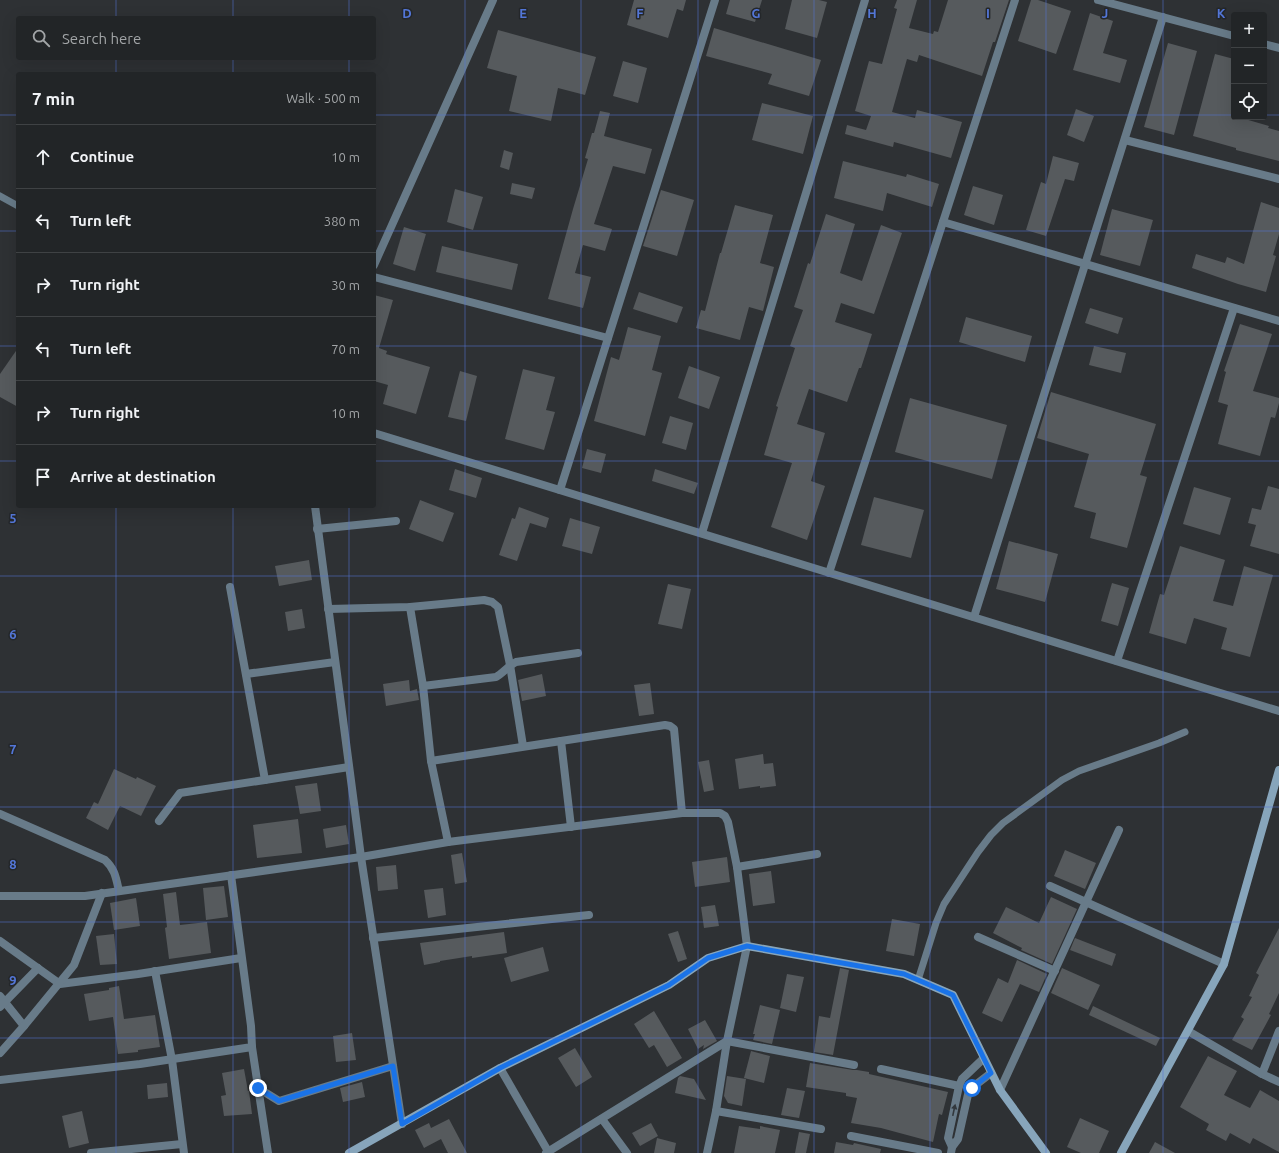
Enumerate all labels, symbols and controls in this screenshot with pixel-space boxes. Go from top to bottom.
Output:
text: D [402,6,412,20]
text: E [519,6,527,20]
text: F [636,6,644,20]
text: G [752,6,761,20]
text: H [867,6,877,20]
text: I [986,6,990,20]
text: J [1102,6,1108,20]
text: K [1217,6,1226,20]
map controls [1231,12,1267,120]
button: + [1231,12,1267,48]
search box [16,16,376,60]
icon: search [30,27,52,49]
text: Search here [62,30,141,47]
button: − [1231,48,1267,84]
button: locate [1231,84,1267,120]
text: 7 min [32,89,75,108]
text: Walk · 500 m [286,91,360,105]
icon: ahead [32,146,54,168]
text: Continue [70,148,134,165]
text: 10 m [331,150,360,164]
icon: left [32,210,54,232]
text: Turn left [70,212,131,229]
text: 380 m [324,214,360,228]
icon: right [32,274,54,296]
text: Turn right [70,276,140,293]
text: 30 m [331,278,360,292]
icon: left [32,338,54,360]
text: Turn left [70,340,131,357]
text: 70 m [331,342,360,356]
icon: right [32,402,54,424]
text: Turn right [70,404,140,421]
text: 10 m [331,406,360,420]
icon: arrive [32,466,54,488]
text: Arrive at destination [70,468,216,485]
text: 5 [9,511,17,525]
text: 6 [9,627,17,641]
text: 7 [9,742,17,756]
text: 8 [9,857,17,871]
text: 9 [9,973,17,987]
route end [249,1079,267,1097]
route start [963,1079,981,1097]
one-way arrow [951,1104,957,1117]

